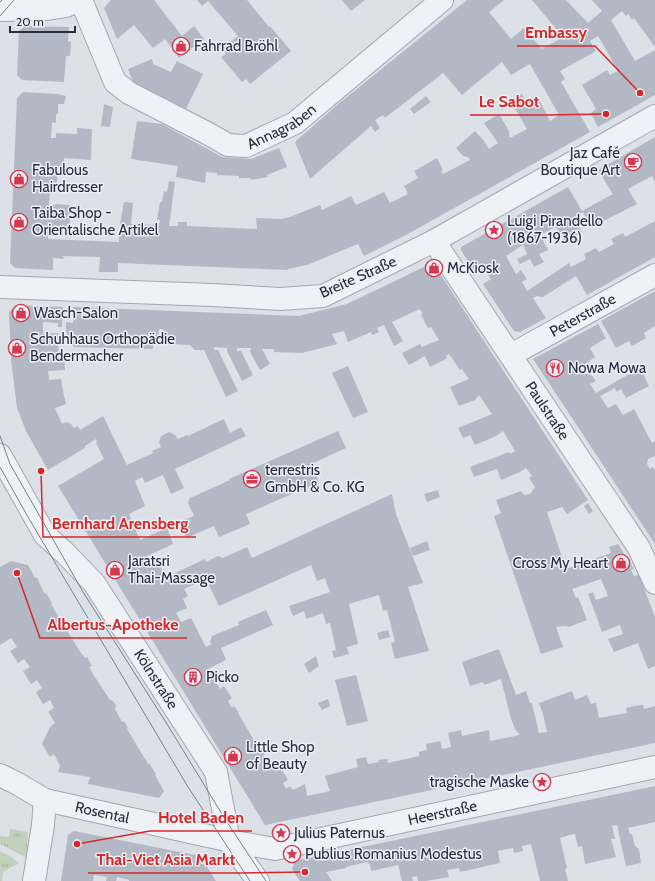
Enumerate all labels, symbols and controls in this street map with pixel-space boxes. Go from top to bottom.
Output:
scale bar [10,8,75,34]
text: 20 m [16,14,44,29]
callout: Embassy [517,18,595,46]
text: Embassy [525,23,587,42]
shop icon: Fahrrad Bröhl [171,36,191,56]
place label: Fahrrad Bröhl [194,37,278,55]
callout: Le Sabot [470,87,547,115]
text: Le Sabot [479,92,540,111]
street label: Annagraben [244,100,320,153]
place label: Jaz Café Boutique Art [540,144,620,179]
cafe icon: Jaz Café Boutique Art [623,152,643,172]
place label: Fabulous Hairdresser [32,161,103,196]
shop icon: Fabulous Hairdresser [9,169,29,189]
place label: Taiba Shop - Orientalische Artikel [32,204,159,239]
shop icon: Taiba Shop - Orientalische Artikel [9,212,29,232]
place label: Luigi Pirandello (1867-1936) [507,212,603,247]
place icon: Luigi Pirandello (1867-1936) [484,220,504,240]
street label: Breite Straße [317,252,399,302]
shop icon: McKiosk [424,258,444,278]
place label: McKiosk [447,259,499,277]
street label: Peterstraße [546,289,619,341]
shop icon: Wasch-Salon [11,303,31,323]
place label: Wasch-Salon [34,304,118,322]
place label: Schuhhaus Orthopädie Bendermacher [30,330,175,365]
shop icon: Schuhhaus Orthopädie Bendermacher [7,338,27,358]
restaurant icon: Nowa Mowa [545,358,565,378]
place label: Nowa Mowa [568,359,647,377]
street label: Paulstraße [521,378,573,444]
place label: terrestris GmbH & Co. KG [265,461,365,496]
office icon: terrestris GmbH & Co. KG [242,469,262,489]
callout: Bernhard Arensberg [43,509,196,537]
text: Bernhard Arensberg [52,514,188,533]
place label: Jaratsri Thai-Massage [127,552,215,587]
shop icon: Cross My Heart [611,553,631,573]
place label: Cross My Heart [512,554,608,572]
shop icon: Jaratsri Thai-Massage [105,560,125,580]
callout: Albertus-Apotheke [40,610,187,638]
text: Albertus-Apotheke [48,615,178,634]
street label: Kölnstraße [130,646,182,713]
building icon: Picko [183,667,203,687]
place label: Picko [206,668,239,686]
place label: Little Shop of Beauty [246,738,315,773]
shop icon: Little Shop of Beauty [223,746,243,766]
place icon: tragische Maske [532,772,552,792]
place label: tragische Maske [429,773,529,791]
street label: Heerstraße [406,797,479,829]
street label: Rosental [73,798,131,827]
callout: Hotel Baden [150,803,252,831]
text: Hotel Baden [158,808,244,827]
place icon: Julius Paternus [271,823,291,843]
place label: Julius Paternus [293,824,385,842]
place icon: Publius Romanius Modestus [282,844,302,864]
callout: Thai-Viet Asia Markt [88,845,243,873]
place label: Publius Romanius Modestus [305,845,482,863]
text: Thai-Viet Asia Markt [97,850,236,869]

